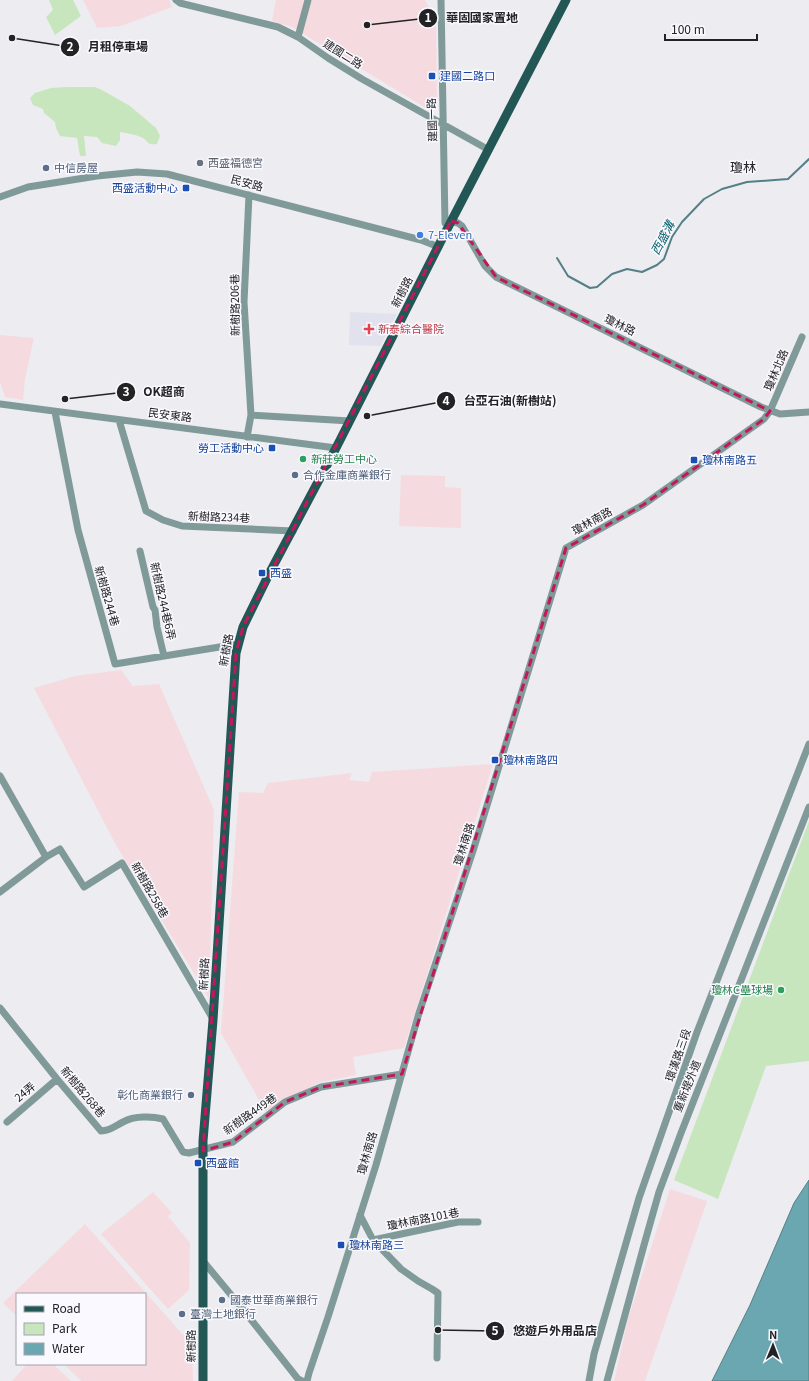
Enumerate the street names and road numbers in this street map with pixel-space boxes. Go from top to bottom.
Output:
street label: 建國二路 [321,35,366,72]
street label: 建國一路 [422,98,440,142]
street label: 民安路 [229,170,265,194]
street label: 新樹路 [386,273,416,310]
street label: 新樹路206巷 [225,274,243,336]
street label: 瓊林路 [602,310,639,339]
street label: 瓊林北路 [759,346,791,393]
street label: 民安東路 [147,403,193,425]
street label: 瓊林南路 [568,502,615,538]
street label: 新樹路234巷 [188,507,250,525]
street label: 新樹路244巷6弄 [147,560,181,641]
street label: 新樹路244巷 [92,564,124,628]
street label: 新樹路 [214,632,236,667]
street label: 瓊林南路 [449,820,477,867]
street label: 新樹路258巷 [128,859,173,920]
street label: 新樹路 [194,957,212,991]
street label: 環漢路三段 [661,1026,694,1083]
street label: 重新堤外道 [668,1057,704,1114]
street label: 新樹路268巷 [58,1062,110,1120]
street label: 24弄 [10,1078,38,1105]
street label: 新樹路449巷 [219,1089,280,1138]
street label: 瓊林南路 [352,1129,380,1176]
street label: 瓊林南路101巷 [385,1203,460,1233]
street label: 新樹路 [182,1330,198,1363]

